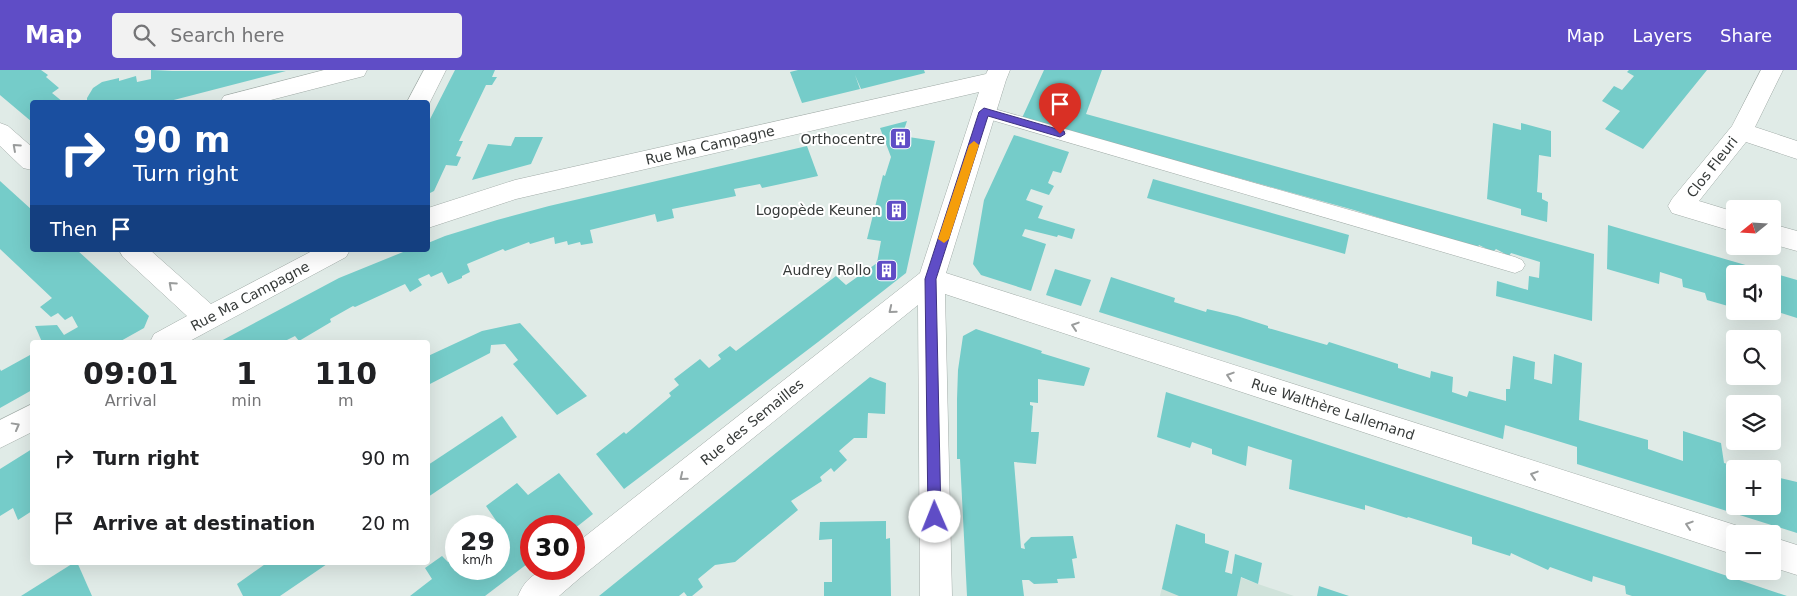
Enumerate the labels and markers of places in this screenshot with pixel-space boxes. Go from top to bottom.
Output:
pin [1039,83,1081,134]
building icon: Orthocentre [889,127,913,151]
place label: Orthocentre [801,131,885,147]
building icon: Logopède Keunen [885,198,909,222]
place label: Logopède Keunen [756,202,881,218]
building icon: Audrey Rollo [875,258,899,282]
place label: Audrey Rollo [783,262,871,278]

